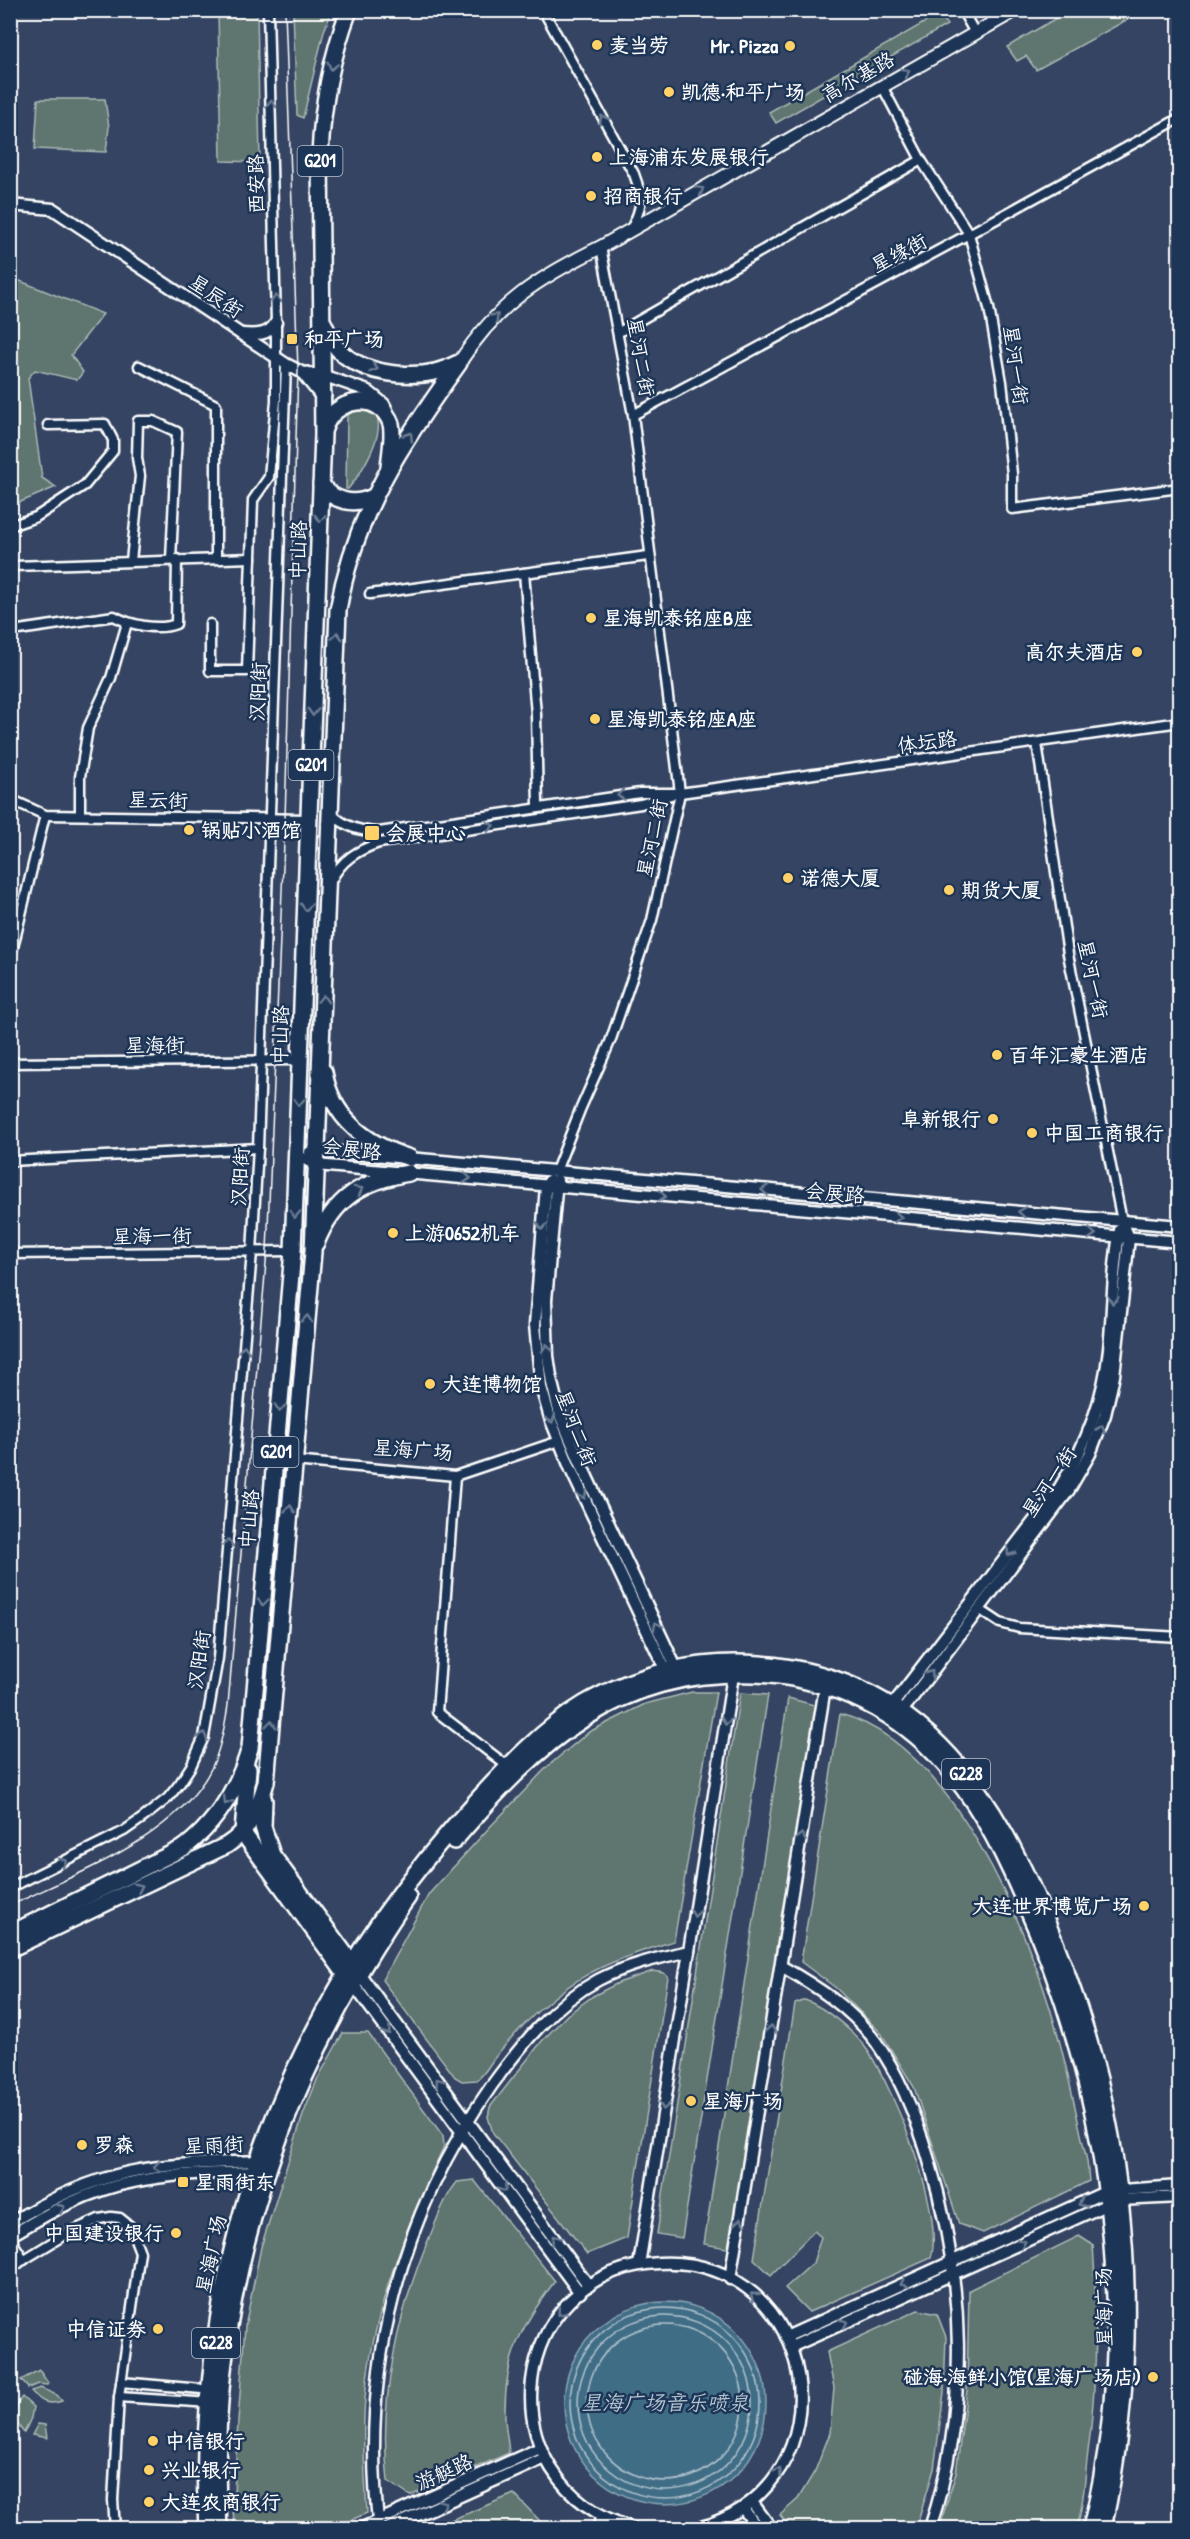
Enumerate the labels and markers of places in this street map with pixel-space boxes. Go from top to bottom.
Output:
place label: 麦当劳 [609,31,669,58]
place label: Mr. Pizza [710,32,778,59]
marker: 麦当劳 [590,38,604,52]
marker: Mr. Pizza [783,39,797,53]
place label: 凯德·和平广场 [681,78,805,105]
marker: 凯德·和平广场 [662,85,676,99]
place label: 上海浦东发展银行 [609,143,769,170]
marker: 上海浦东发展银行 [590,150,604,164]
place label: 招商银行 [603,182,683,209]
marker: 招商银行 [584,189,598,203]
place label: 和平广场 [304,325,384,352]
marker: 和平广场 [285,332,299,346]
place label: 星海凯泰铭座B座 [603,604,753,631]
marker: 星海凯泰铭座B座 [584,611,598,625]
place label: 高尔夫酒店 [1025,638,1125,665]
marker: 高尔夫酒店 [1130,645,1144,659]
place label: 星海凯泰铭座A座 [607,705,757,732]
marker: 星海凯泰铭座A座 [588,712,602,726]
place label: 锅贴小酒馆 [201,816,301,843]
place label: 会展中心 [386,819,466,846]
marker: 锅贴小酒馆 [182,823,196,837]
marker: 会展中心 [363,824,381,842]
place label: 诺德大厦 [800,864,880,891]
marker: 诺德大厦 [781,871,795,885]
place label: 期货大厦 [961,876,1041,903]
marker: 期货大厦 [942,883,956,897]
place label: 百年汇豪生酒店 [1009,1041,1149,1068]
marker: 百年汇豪生酒店 [990,1048,1004,1062]
place label: 阜新银行 [901,1105,981,1132]
marker: 阜新银行 [986,1112,1000,1126]
place label: 中国工商银行 [1044,1119,1164,1146]
marker: 中国工商银行 [1025,1126,1039,1140]
place label: 上游0652机车 [405,1219,520,1246]
marker: 上游0652机车 [386,1226,400,1240]
place label: 大连博物馆 [442,1370,542,1397]
marker: 大连博物馆 [423,1377,437,1391]
place label: 大连世界博览广场 [972,1892,1132,1919]
marker: 大连世界博览广场 [1137,1899,1151,1913]
place label: 星海广场 [703,2087,783,2114]
marker: 星海广场 [684,2094,698,2108]
place label: 罗森 [94,2131,134,2158]
marker: 罗森 [75,2138,89,2152]
place label: 星雨街东 [195,2168,275,2195]
marker: 星雨街东 [176,2175,190,2189]
place label: 中国建设银行 [44,2219,164,2246]
marker: 中国建设银行 [169,2226,183,2240]
place label: 中信证券 [66,2315,146,2342]
marker: 中信证券 [151,2322,165,2336]
place label: 碰海·海鲜小馆(星海广场店) [903,2363,1141,2390]
marker: 碰海·海鲜小馆(星海广场店) [1146,2370,1160,2384]
place label: 中信银行 [165,2427,245,2454]
marker: 中信银行 [146,2434,160,2448]
place label: 兴业银行 [161,2456,241,2483]
marker: 兴业银行 [142,2463,156,2477]
place label: 大连农商银行 [161,2488,281,2515]
marker: 大连农商银行 [142,2495,156,2509]

